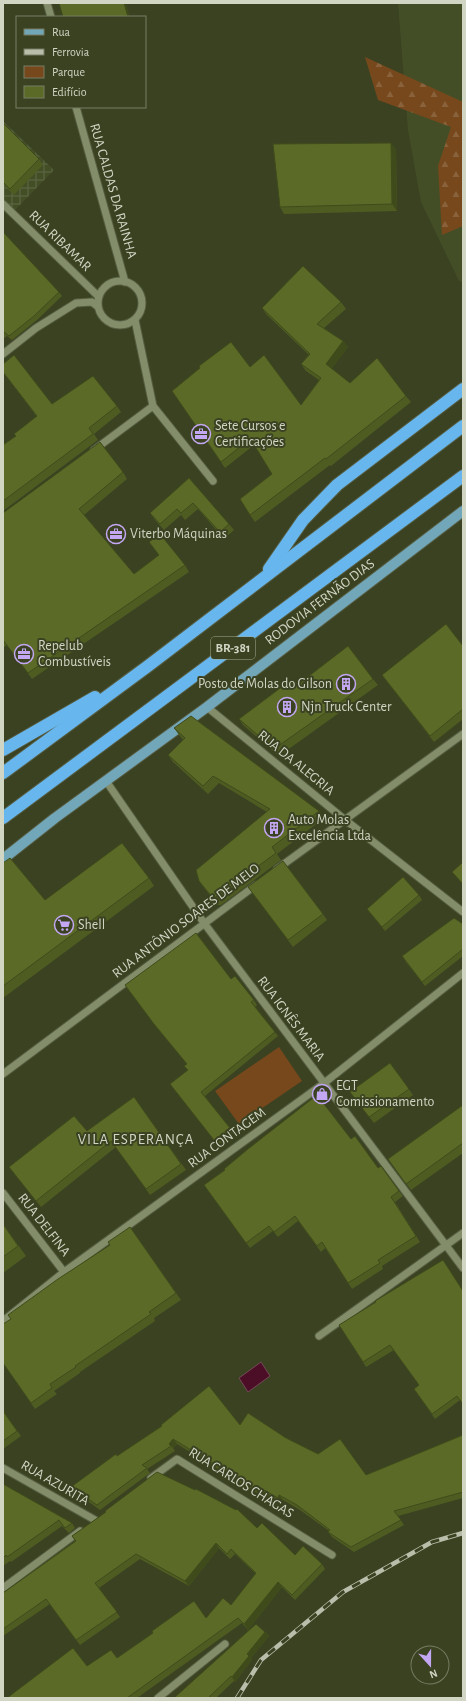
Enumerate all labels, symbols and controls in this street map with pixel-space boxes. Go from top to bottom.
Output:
legend [16,16,146,108]
text: Rua [52,26,71,38]
text: Ferrovia [52,46,90,58]
text: Parque [52,66,85,78]
text: Edifício [52,86,87,98]
street label: RUA CALDAS DA RAINHA [87,122,139,260]
street label: RUA RIBAMAR [26,208,94,274]
place label: Sete Cursos e Certificações [215,419,285,449]
office icon: Sete Cursos e Certificações [190,423,212,445]
office icon: Viterbo Máquinas [105,523,127,545]
place label: Viterbo Máquinas [130,527,227,541]
street label: RODOVIA FERNÃO DIAS [261,555,377,648]
road number: BR-381 [211,637,255,659]
place label: Repelub Combustíveis [38,639,111,669]
office icon: Repelub Combustíveis [13,643,35,665]
building icon: Posto de Molas do Gilson [335,673,357,695]
place label: Posto de Molas do Gilson [198,677,332,691]
building icon: Njn Truck Center [276,696,298,718]
place label: Njn Truck Center [301,700,392,714]
street label: RUA DA ALEGRIA [255,728,337,798]
place label: Auto Molas Excelência Ltda [288,813,371,843]
building icon: Auto Molas Excelência Ltda [263,817,285,839]
street label: RUA ANTÔNIO SOARES DE MELO [109,859,262,981]
supermarket icon: Shell [53,914,75,936]
place label: Shell [78,918,105,932]
street label: RUA IGNÊS MARIA [255,973,329,1064]
place label: EGT Comissionamento [336,1079,435,1109]
shop icon: EGT Comissionamento [311,1083,333,1105]
street label: RUA CONTAGEM [186,1105,268,1171]
district label: VILA ESPERANÇA [78,1132,194,1147]
street label: RUA DELFINA [15,1191,73,1259]
street label: RUA CARLOS CHAGAS [186,1445,296,1521]
street label: RUA AZURITA [19,1458,91,1508]
north arrow [410,1645,450,1685]
text: N [428,1667,439,1680]

